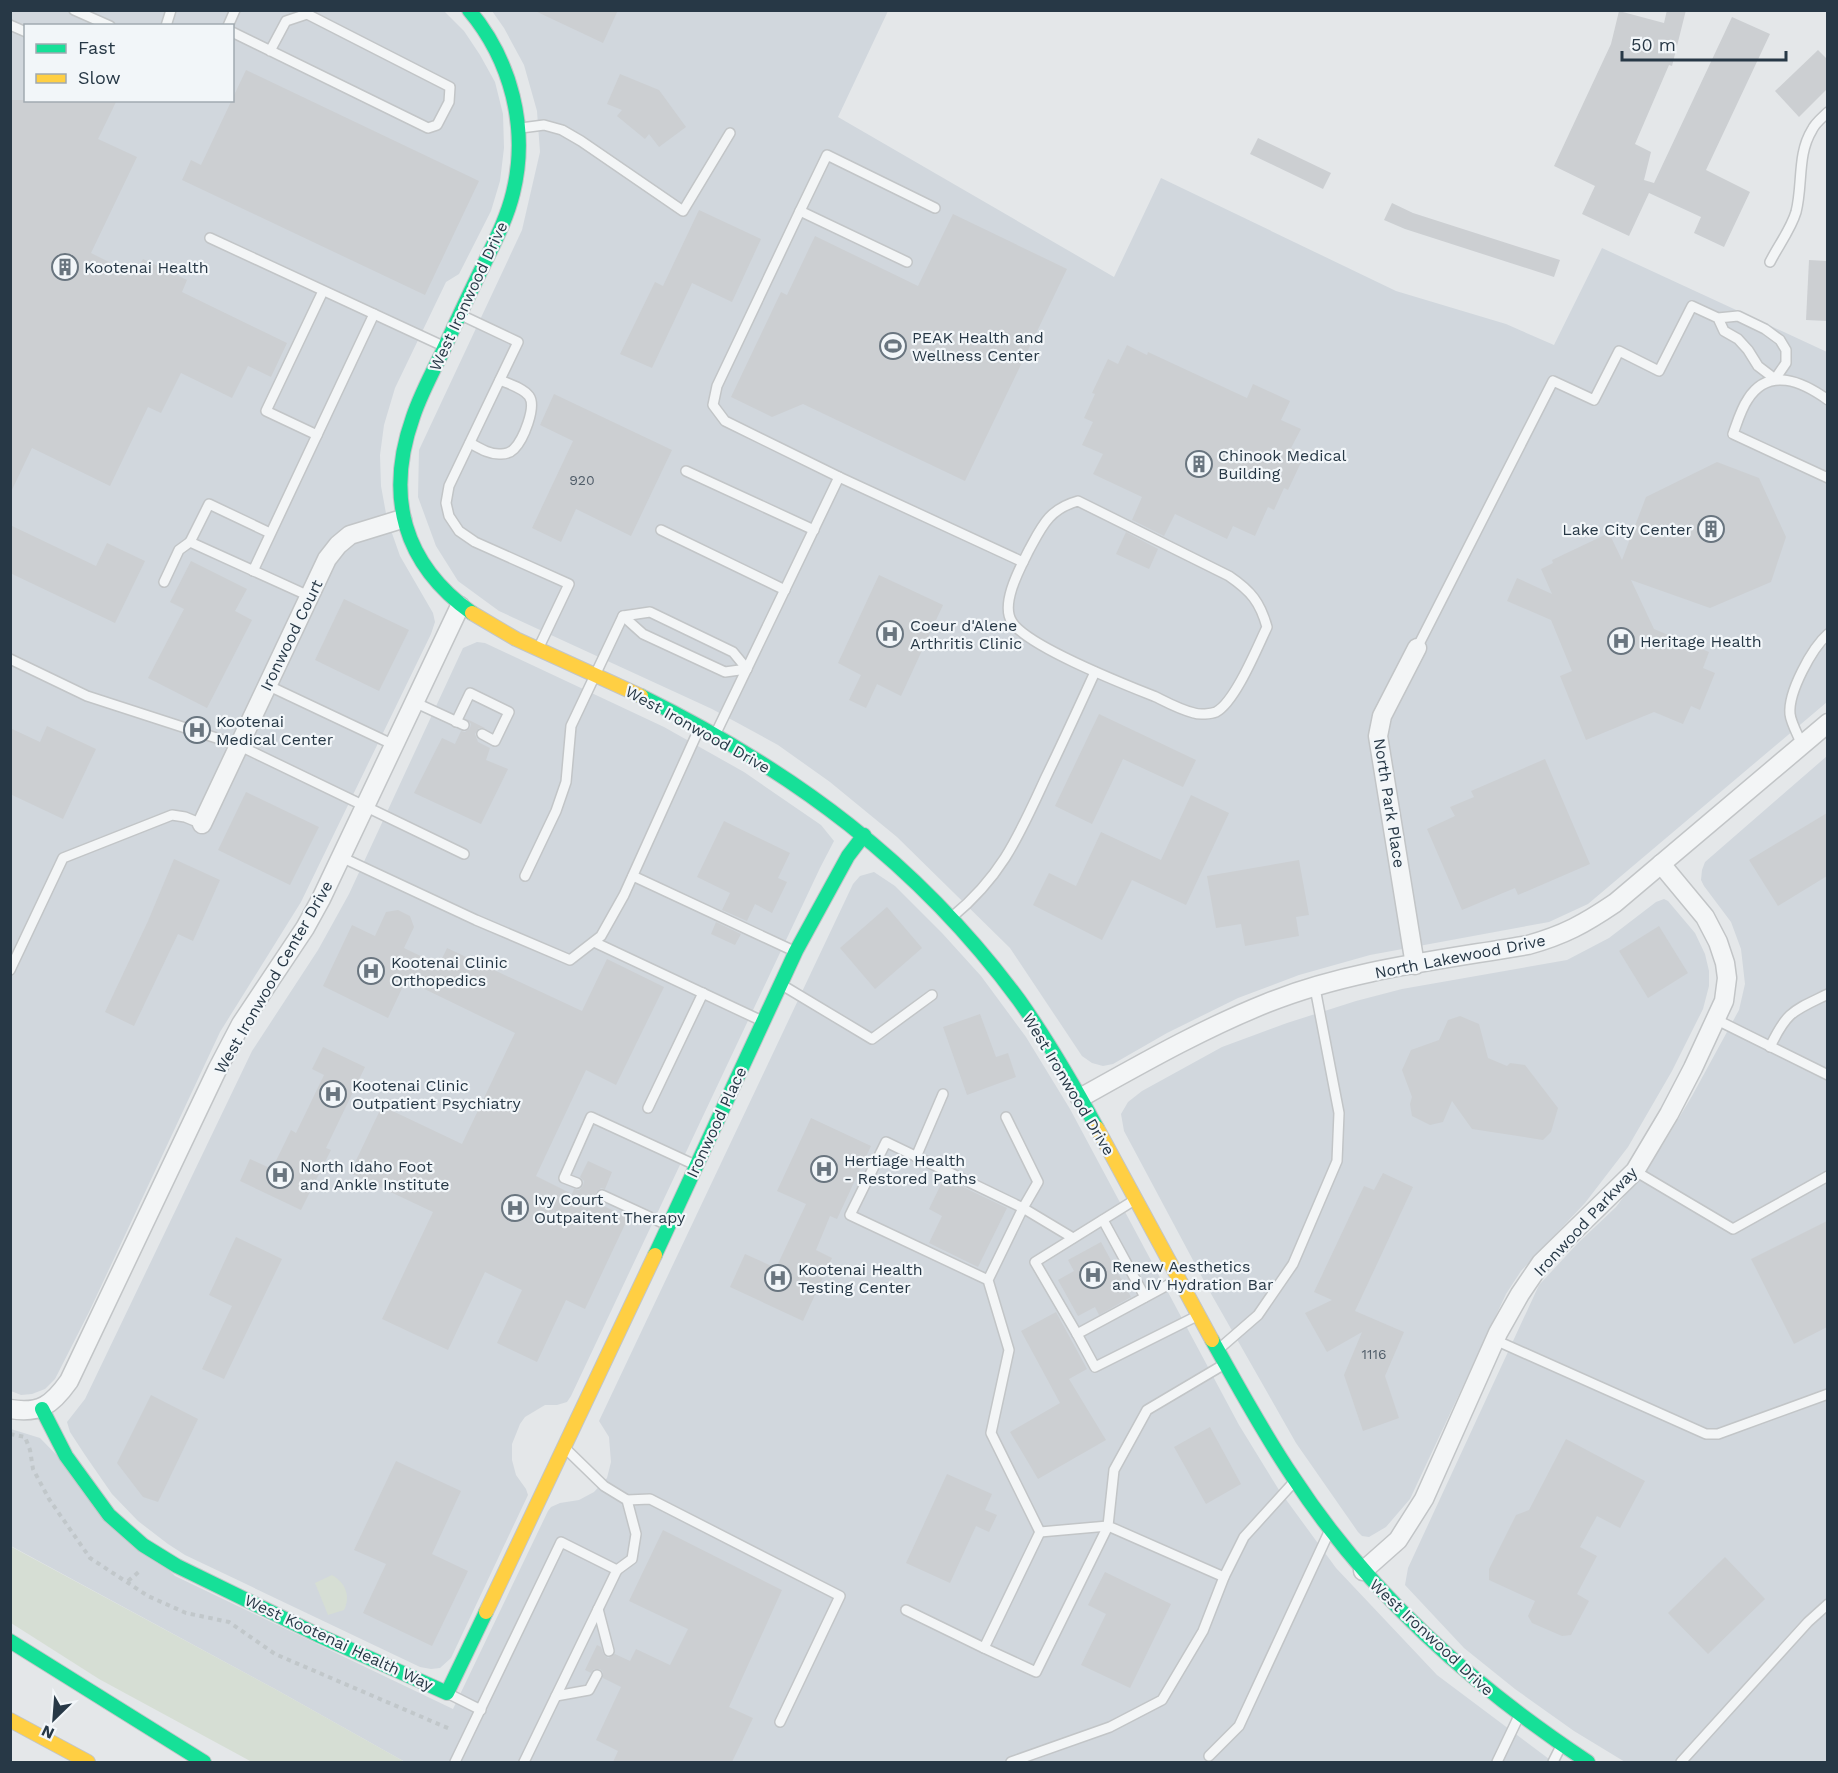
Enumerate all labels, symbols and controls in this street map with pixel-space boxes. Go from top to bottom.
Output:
legend [24,24,234,102]
scale bar [1622,24,1786,62]
text: 50 m [1631,34,1676,55]
text: Fast [78,37,116,58]
text: Slow [78,67,121,88]
street label: West Ironwood Drive [425,219,511,374]
building icon: Kootenai Health [50,252,80,282]
place label: Kootenai Health [84,258,209,277]
place label: PEAK Health and Wellness Center [912,328,1044,365]
sports icon: PEAK Health and Wellness Center [878,331,908,361]
place label: Chinook Medical Building [1218,446,1346,483]
building icon: Chinook Medical Building [1184,449,1214,479]
house number: 920 [569,472,595,488]
building icon: Lake City Center [1696,514,1726,544]
place label: Lake City Center [1562,520,1692,539]
street label: Ironwood Court [256,576,327,694]
place label: Coeur d'Alene Arthritis Clinic [910,616,1022,653]
hospital icon: Coeur d'Alene Arthritis Clinic [875,619,905,649]
hospital icon: Heritage Health [1606,626,1636,656]
place label: Heritage Health [1640,632,1762,651]
street label: West Ironwood Drive [622,682,773,777]
place label: Kootenai Medical Center [216,712,334,749]
hospital icon: Kootenai Medical Center [182,715,212,745]
street label: North Park Place [1370,737,1409,869]
street label: West Ironwood Center Drive [210,877,337,1077]
street label: North Lakewood Drive [1373,931,1547,982]
place label: Kootenai Clinic Orthopedics [391,953,508,990]
hospital icon: Kootenai Clinic Orthopedics [356,956,386,986]
street label: West Ironwood Drive [1019,1010,1119,1159]
street label: Ironwood Place [682,1064,750,1181]
place label: Kootenai Clinic Outpatient Psychiatry [352,1076,522,1113]
hospital icon: Kootenai Clinic Outpatient Psychiatry [318,1079,348,1109]
place label: Hertiage Health - Restored Paths [844,1151,976,1188]
hospital icon: Hertiage Health - Restored Paths [809,1154,839,1184]
place label: North Idaho Foot and Ankle Institute [300,1157,449,1194]
hospital icon: North Idaho Foot and Ankle Institute [265,1160,295,1190]
street label: Ironwood Parkway [1530,1162,1641,1280]
place label: Ivy Court Outpaitent Therapy [534,1190,686,1227]
hospital icon: Ivy Court Outpaitent Therapy [500,1193,530,1223]
place label: Renew Aesthetics and IV Hydration Bar [1112,1257,1274,1294]
place label: Kootenai Health Testing Center [798,1260,923,1297]
hospital icon: Renew Aesthetics and IV Hydration Bar [1078,1260,1108,1290]
hospital icon: Kootenai Health Testing Center [763,1263,793,1293]
house number: 1116 [1362,1346,1386,1362]
street label: West Ironwood Drive [1366,1575,1498,1700]
street label: West Kootenai Health Way [241,1590,437,1695]
north arrow [24,1689,84,1749]
text: N [38,1721,57,1743]

